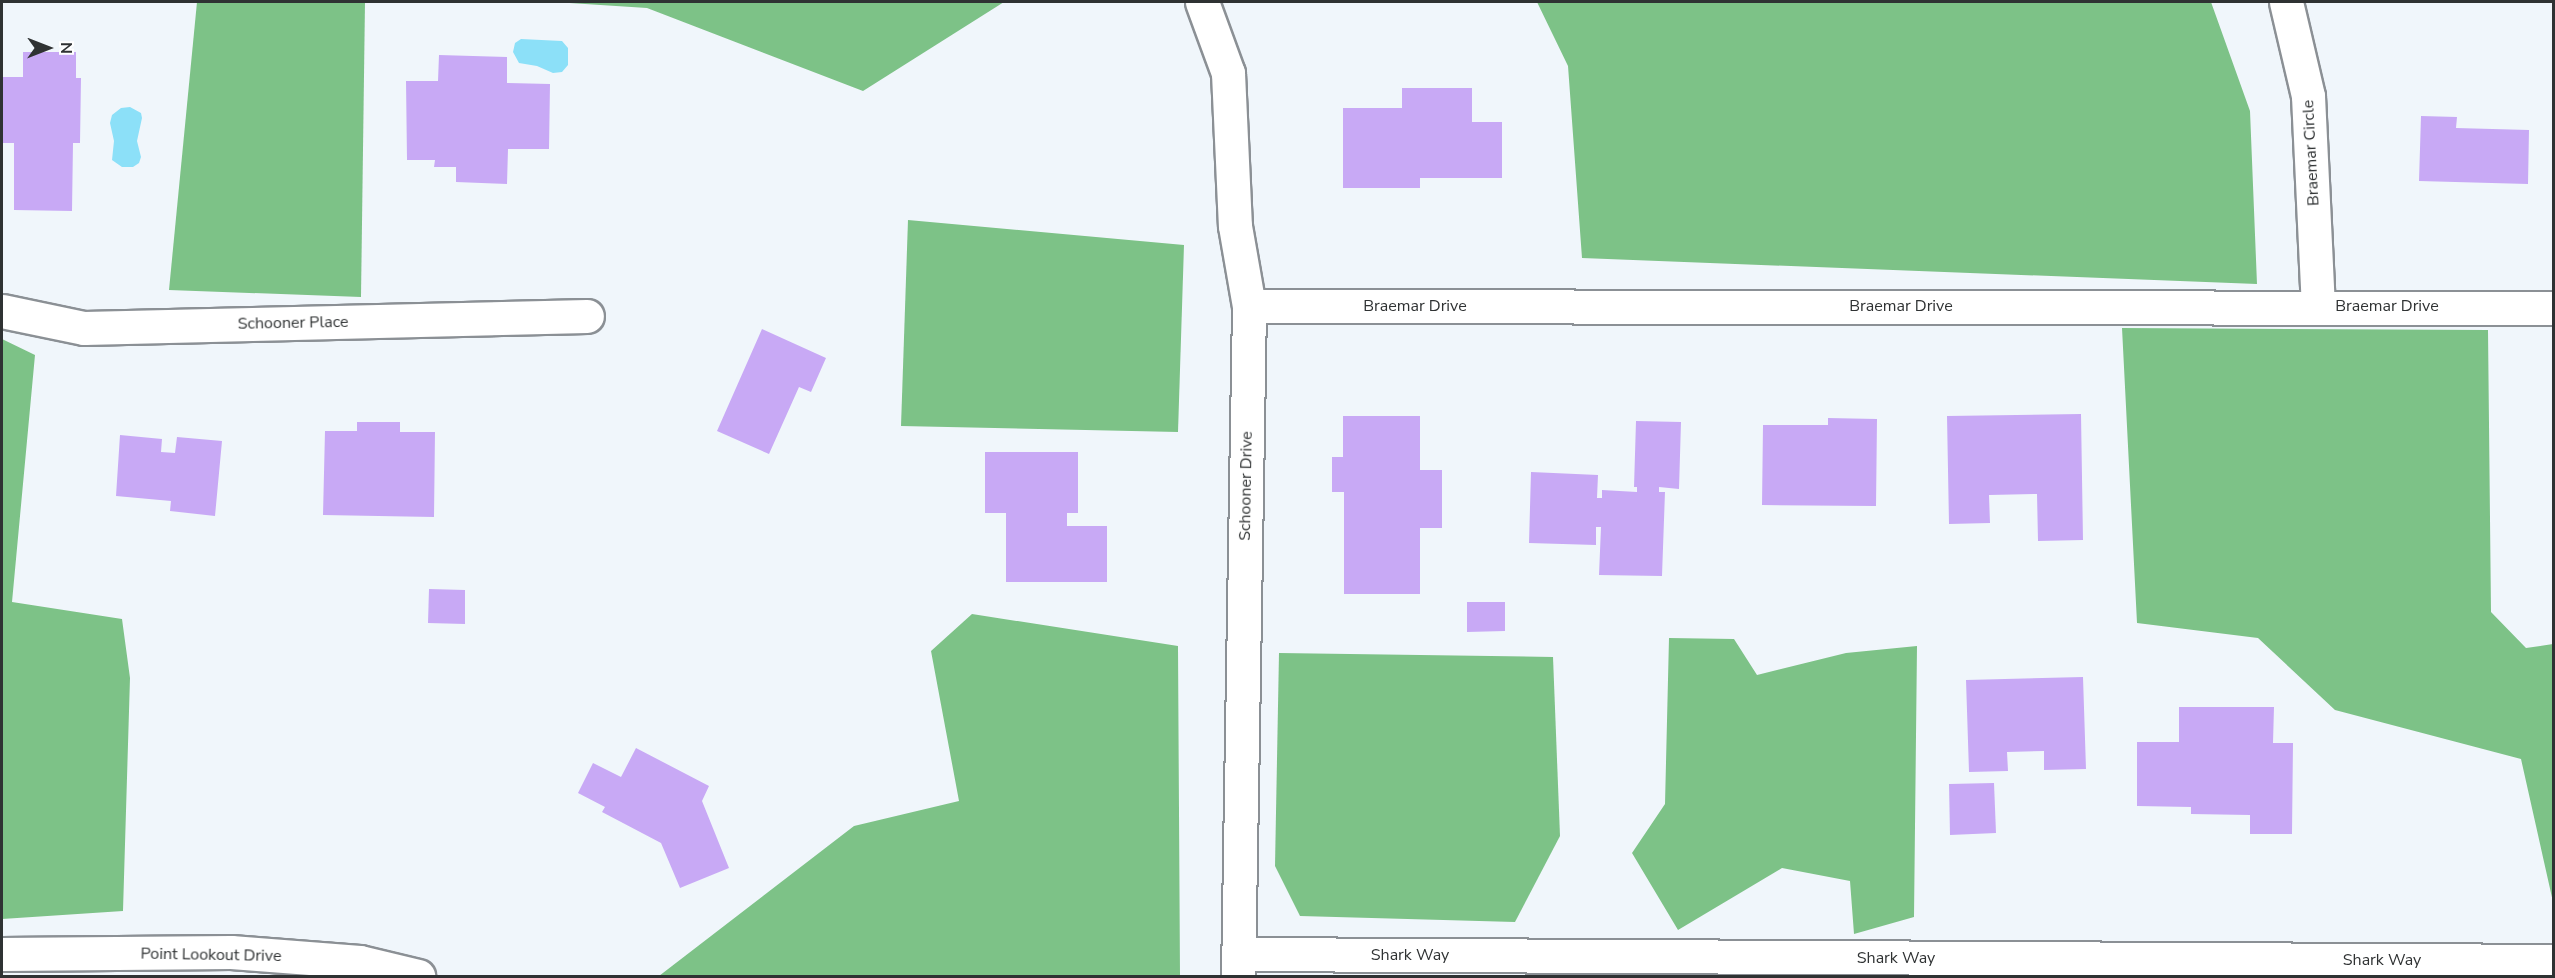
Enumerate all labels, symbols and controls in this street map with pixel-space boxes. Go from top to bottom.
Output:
north arrow [18,18,78,78]
text: N [55,42,77,54]
street label: Braemar Circle [2299,99,2323,207]
street label: Braemar Drive [1363,296,1467,316]
street label: Braemar Drive [1849,296,1953,316]
street label: Braemar Drive [2335,296,2439,316]
street label: Schooner Place [238,312,348,334]
street label: Schooner Drive [1235,431,1257,541]
street label: Point Lookout Drive [140,944,282,966]
street label: Shark Way [1371,945,1449,965]
street label: Shark Way [1857,948,1935,968]
street label: Shark Way [2343,950,2421,970]

